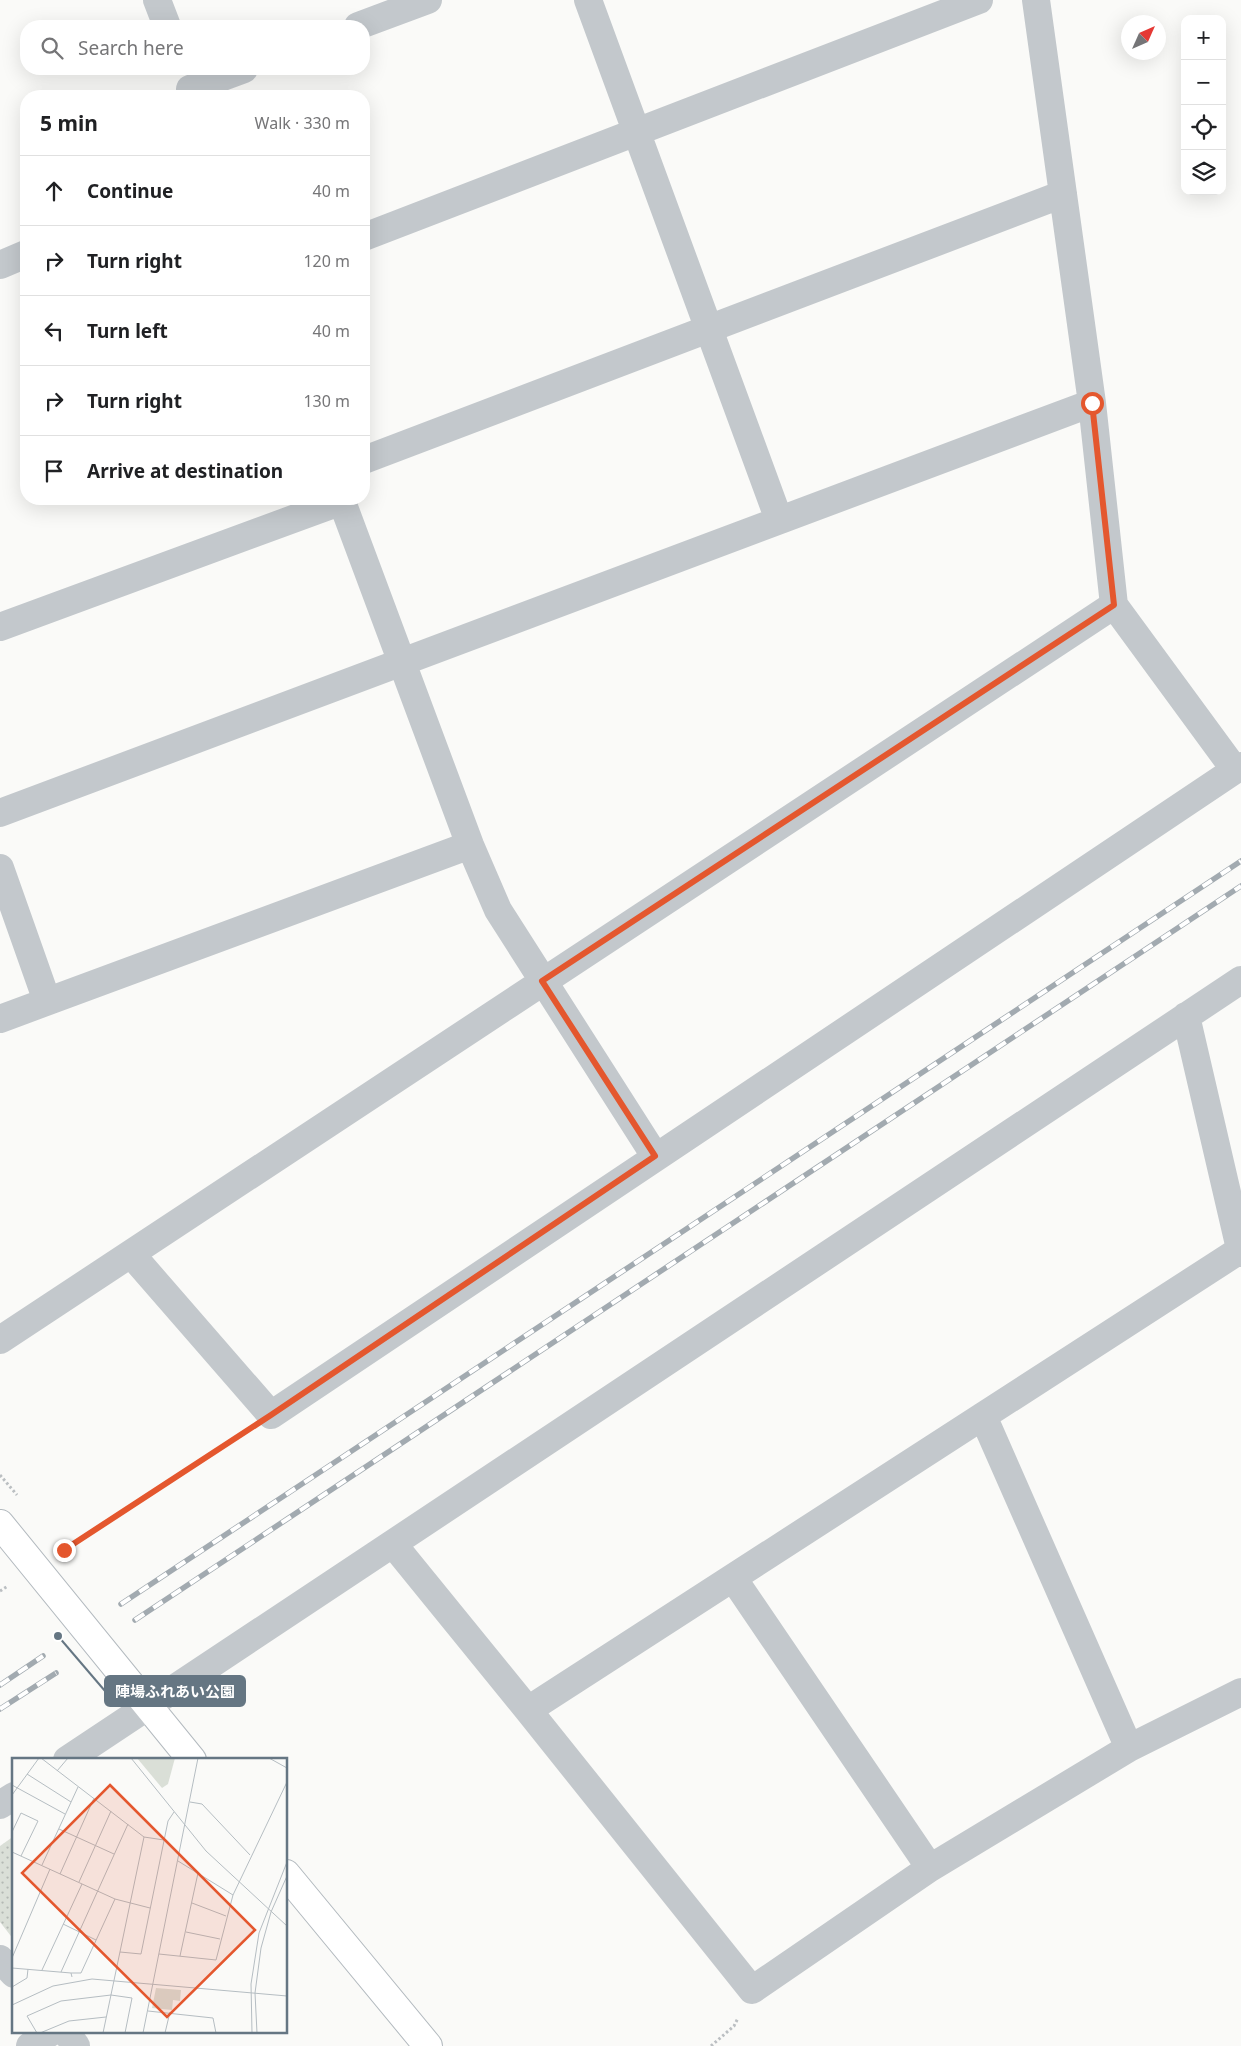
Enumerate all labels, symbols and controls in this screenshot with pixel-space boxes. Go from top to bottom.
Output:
north arrow [1121,15,1166,60]
map controls [1181,15,1226,195]
button: + [1181,15,1226,60]
search box [20,20,370,75]
icon: search [38,34,66,62]
text: Search here [78,35,184,61]
button: − [1181,60,1226,105]
button: locate [1181,105,1226,150]
text: 5 min [40,109,98,137]
text: Walk · 330 m [255,112,350,134]
button: layers [1181,150,1226,195]
icon: ahead [40,177,68,205]
text: Continue [87,178,173,204]
text: 40 m [313,180,350,202]
icon: right [40,247,68,275]
text: Turn right [87,248,182,274]
text: 120 m [303,250,350,272]
icon: left [40,317,68,345]
text: Turn left [87,318,168,344]
text: 40 m [313,320,350,342]
icon: right [40,387,68,415]
text: Turn right [87,388,182,414]
text: 130 m [303,390,350,412]
route start [1081,392,1104,415]
icon: arrive [40,457,68,485]
text: Arrive at destination [87,458,283,484]
route end [53,1539,76,1562]
callout: 陣場ふれあい公園 [105,1676,245,1706]
text: 陣場ふれあい公園 [115,1681,235,1701]
inset map [12,1758,288,2034]

